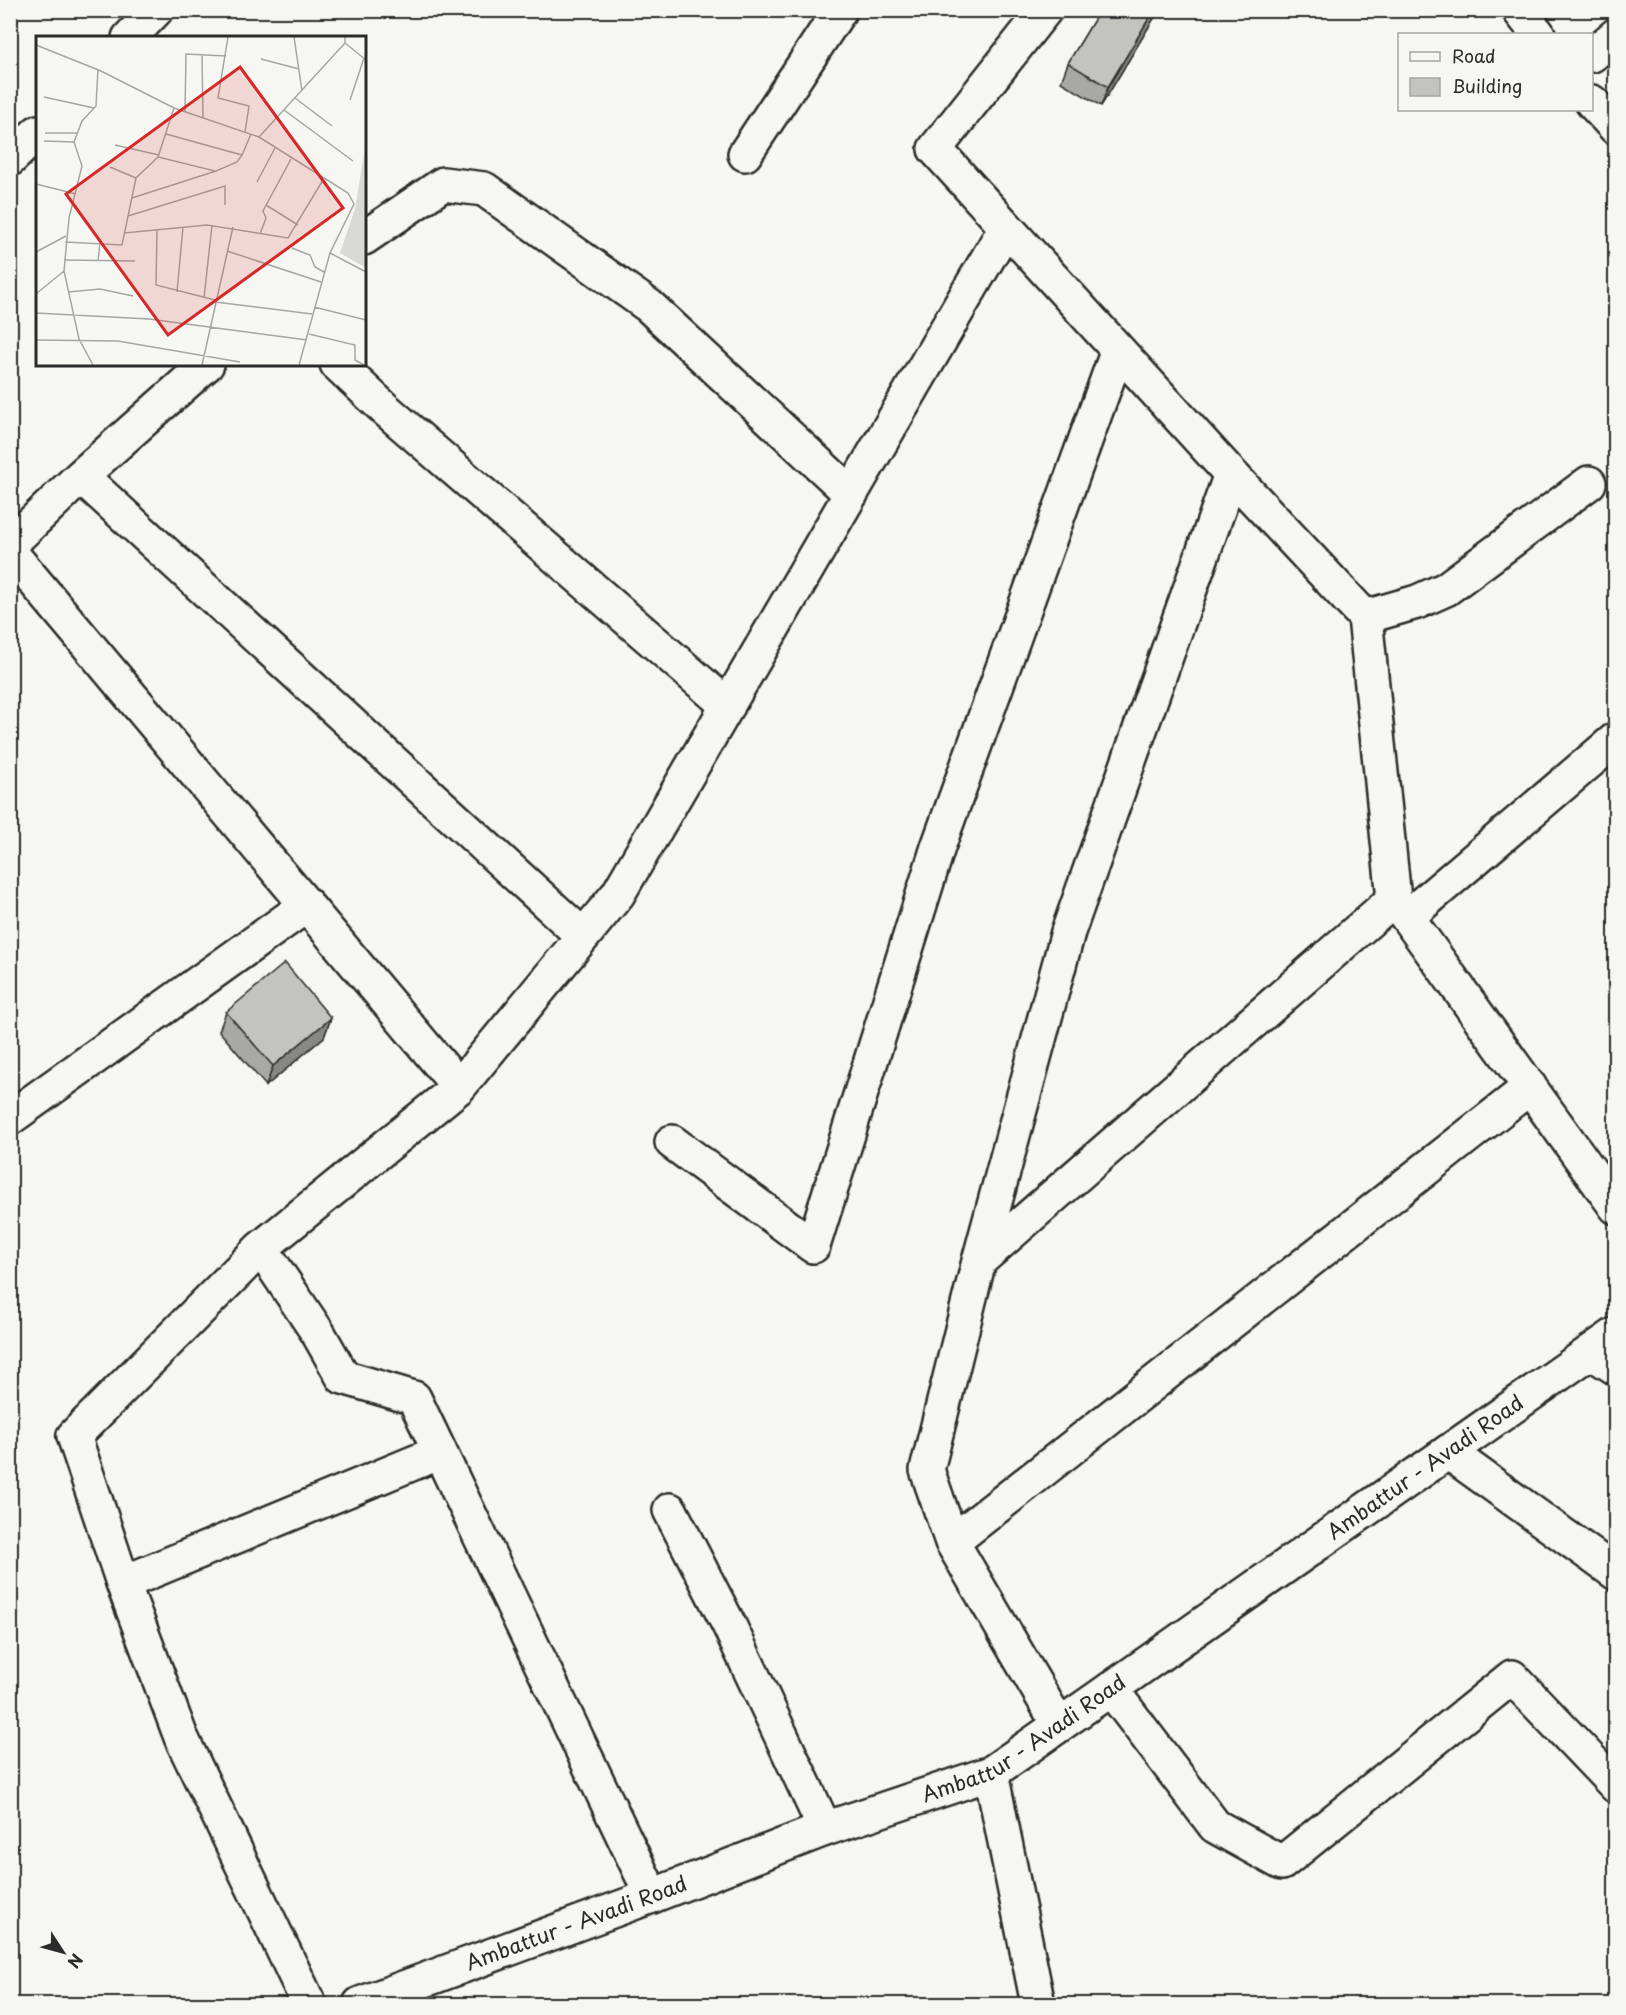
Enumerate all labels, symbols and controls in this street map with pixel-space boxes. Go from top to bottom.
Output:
legend [1398,33,1593,111]
inset map [36,36,366,366]
text: Road [1452,42,1496,69]
text: Building [1452,72,1522,99]
street label: Ambattur - Avadi Road [1319,1386,1529,1547]
street label: Ambattur - Avadi Road [917,1665,1132,1809]
street label: Ambattur - Avadi Road [461,1866,691,1978]
north arrow [33,1922,93,1982]
text: N [63,1949,89,1974]

